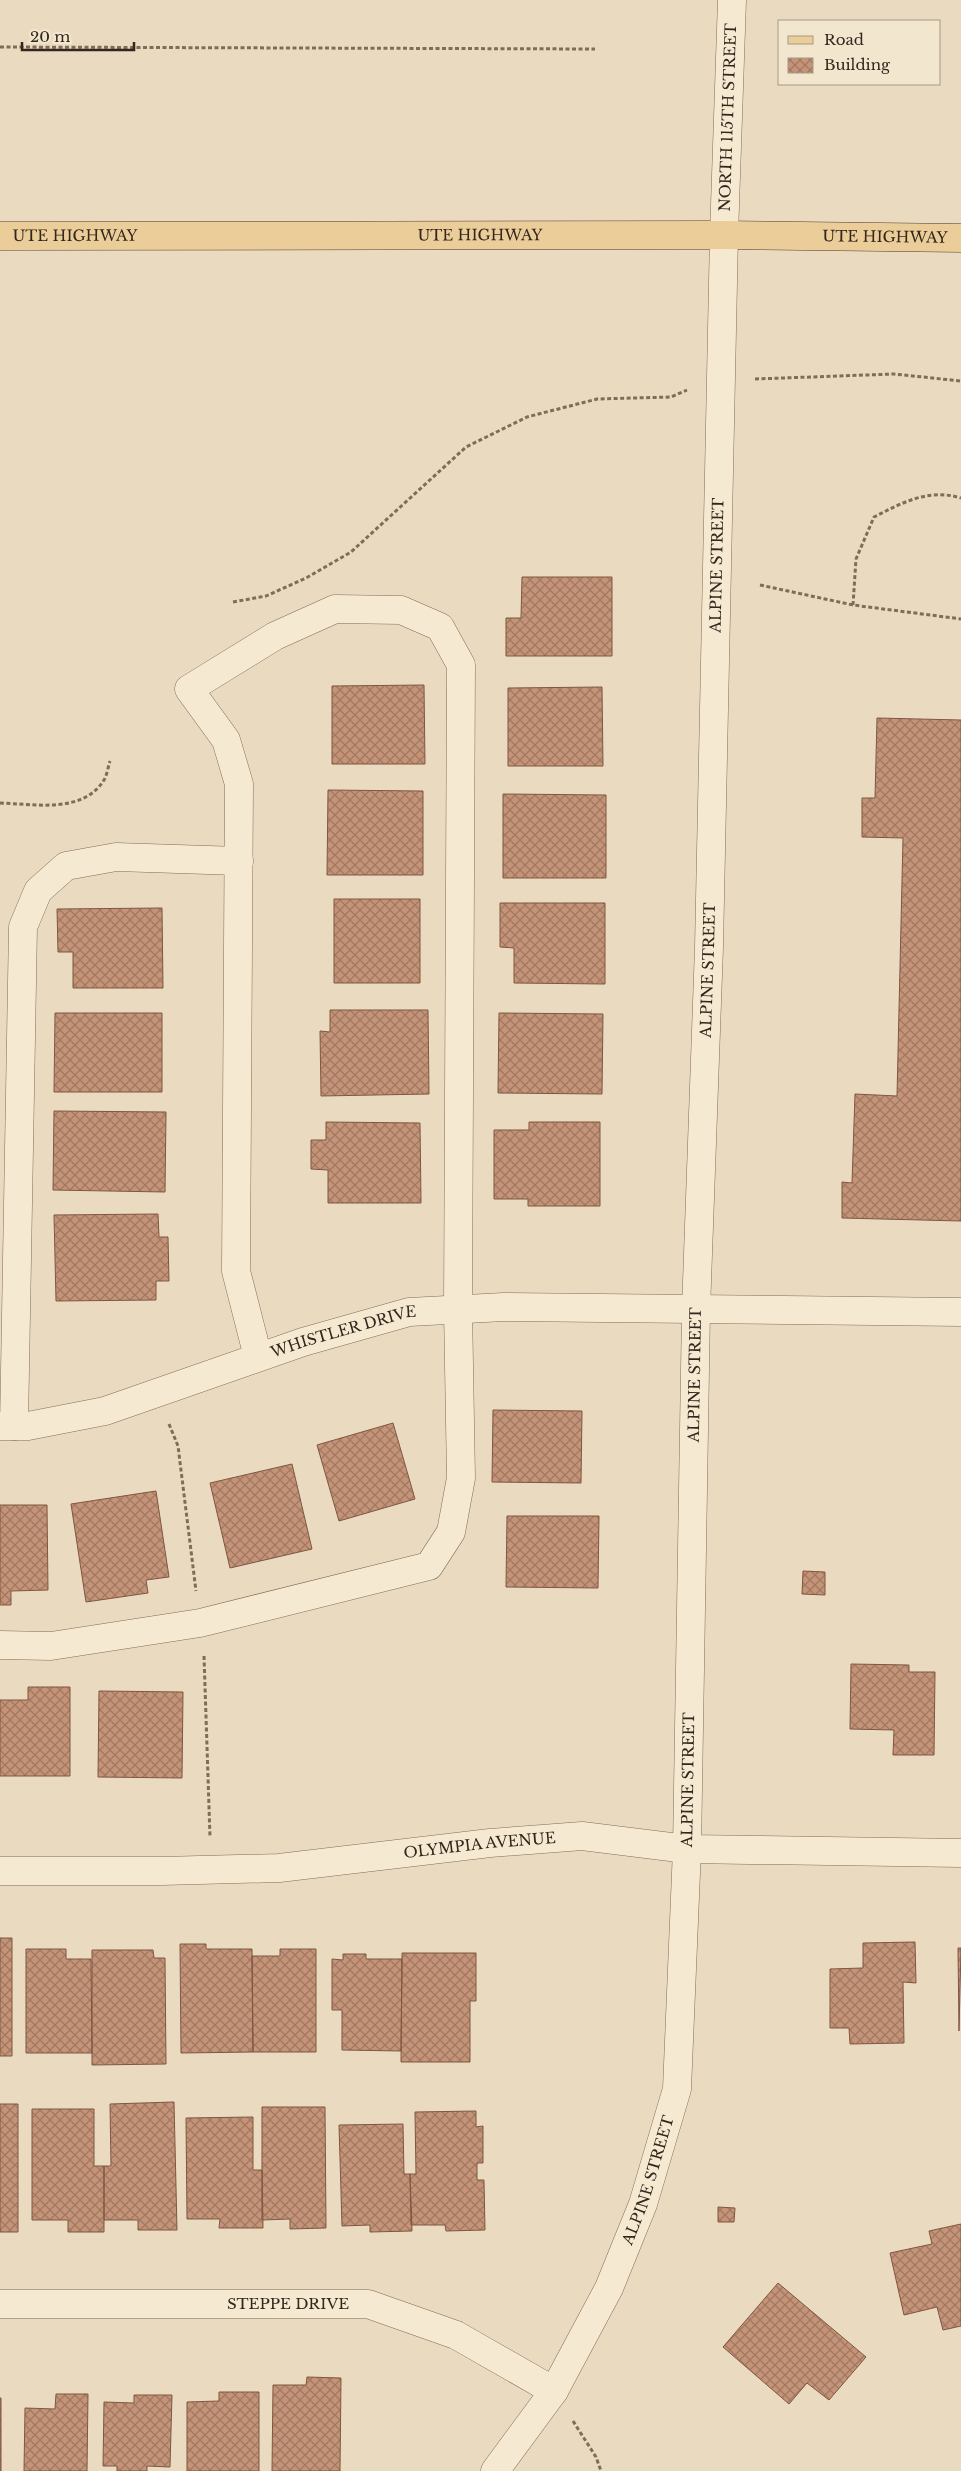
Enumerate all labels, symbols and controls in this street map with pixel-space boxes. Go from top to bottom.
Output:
scale bar [22,20,135,52]
legend [778,20,941,85]
street label: NORTH 115TH STREET [715,23,740,212]
text: 20 m [30,27,70,46]
text: Road [824,30,864,49]
text: Building [824,55,891,74]
street label: UTE HIGHWAY [417,225,544,244]
street label: UTE HIGHWAY [12,226,139,245]
street label: UTE HIGHWAY [822,226,949,247]
street label: ALPINE STREET [706,498,727,634]
street label: ALPINE STREET [696,902,719,1039]
street label: WHISTLER DRIVE [267,1302,417,1362]
street label: ALPINE STREET [684,1307,705,1444]
street label: ALPINE STREET [677,1712,698,1849]
street label: OLYMPIA AVENUE [403,1828,556,1862]
street label: ALPINE STREET [617,2113,678,2248]
street label: STEPPE DRIVE [227,2294,349,2313]

